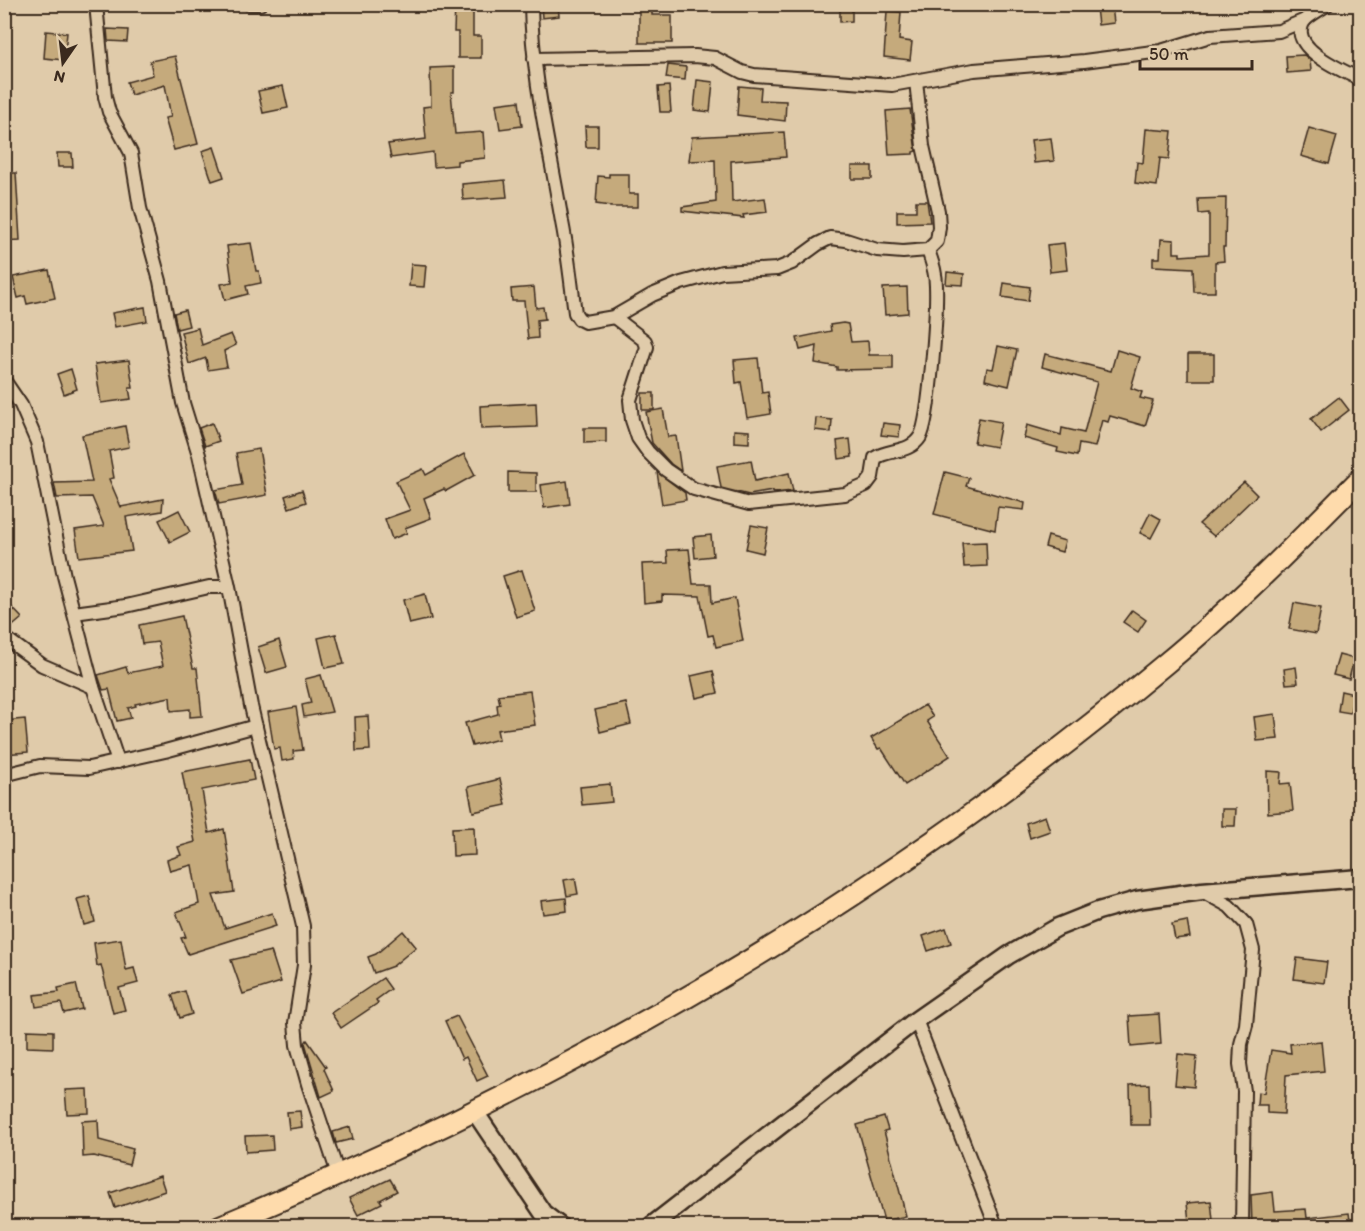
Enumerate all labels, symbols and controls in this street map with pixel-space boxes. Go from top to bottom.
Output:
north arrow [33,33,93,93]
scale bar [1140,33,1252,71]
text: 50 m [1149,43,1189,65]
text: N [52,67,67,88]

